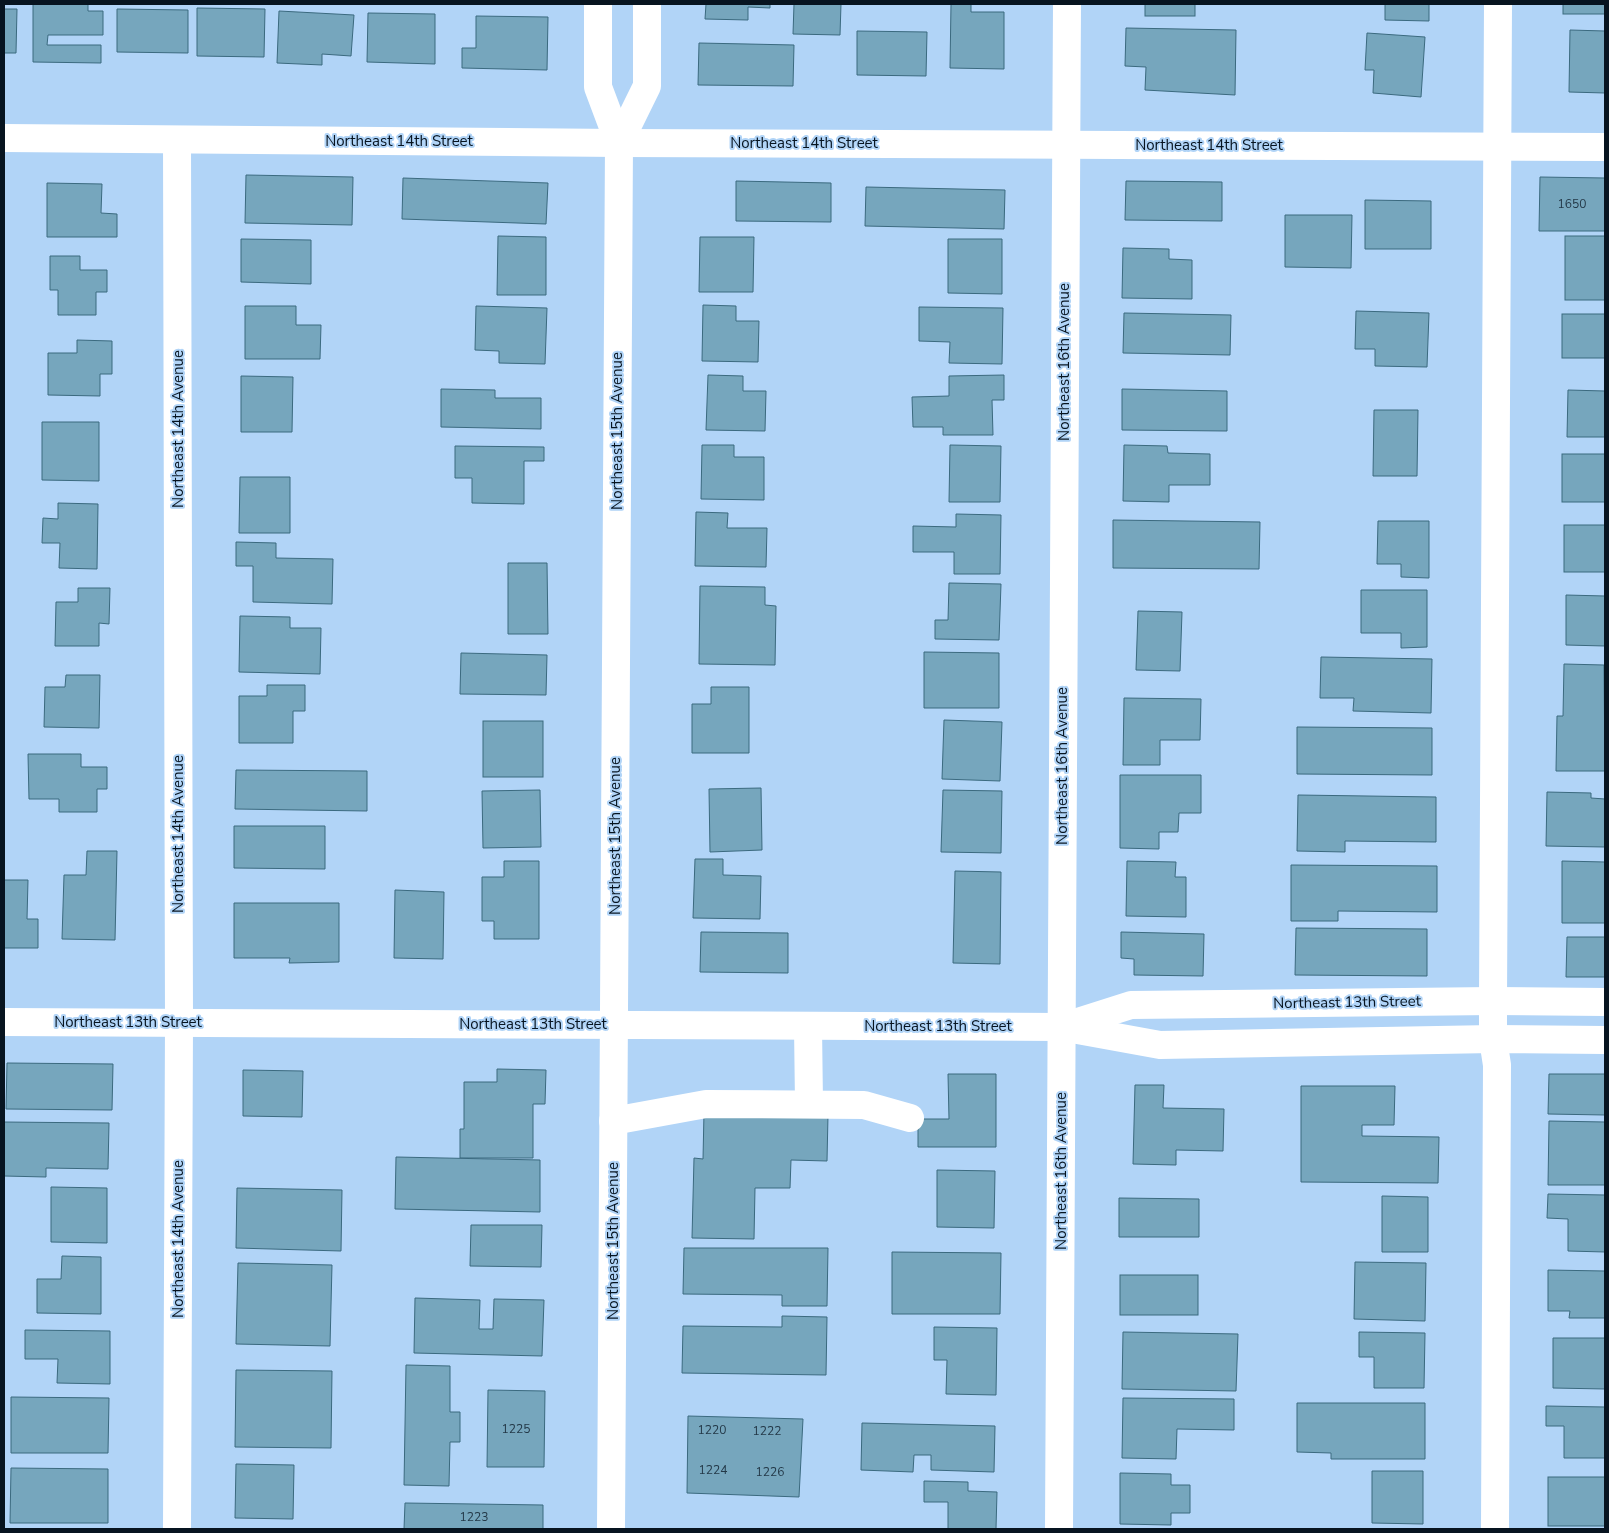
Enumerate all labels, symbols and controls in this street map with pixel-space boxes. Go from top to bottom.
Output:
street label: Northeast 14th Street [325,131,474,151]
street label: Northeast 14th Street [730,133,879,153]
street label: Northeast 14th Street [1135,135,1284,155]
house number: 1650 [1558,196,1586,212]
street label: Northeast 16th Avenue [1054,283,1074,441]
street label: Northeast 14th Avenue [168,350,188,508]
street label: Northeast 15th Avenue [607,352,627,510]
street label: Northeast 16th Avenue [1052,687,1072,845]
street label: Northeast 14th Avenue [168,755,188,913]
street label: Northeast 15th Avenue [605,757,625,915]
street label: Northeast 13th Street [1273,991,1422,1013]
street label: Northeast 13th Street [54,1012,203,1032]
street label: Northeast 13th Street [459,1014,608,1034]
street label: Northeast 13th Street [864,1016,1013,1036]
street label: Northeast 16th Avenue [1051,1092,1071,1250]
street label: Northeast 14th Avenue [168,1160,188,1318]
street label: Northeast 15th Avenue [603,1162,623,1320]
house number: 1225 [502,1421,530,1437]
house number: 1220 [698,1422,726,1438]
house number: 1222 [753,1423,781,1439]
house number: 1224 [699,1462,727,1478]
house number: 1226 [756,1464,784,1480]
house number: 1223 [460,1509,488,1525]

